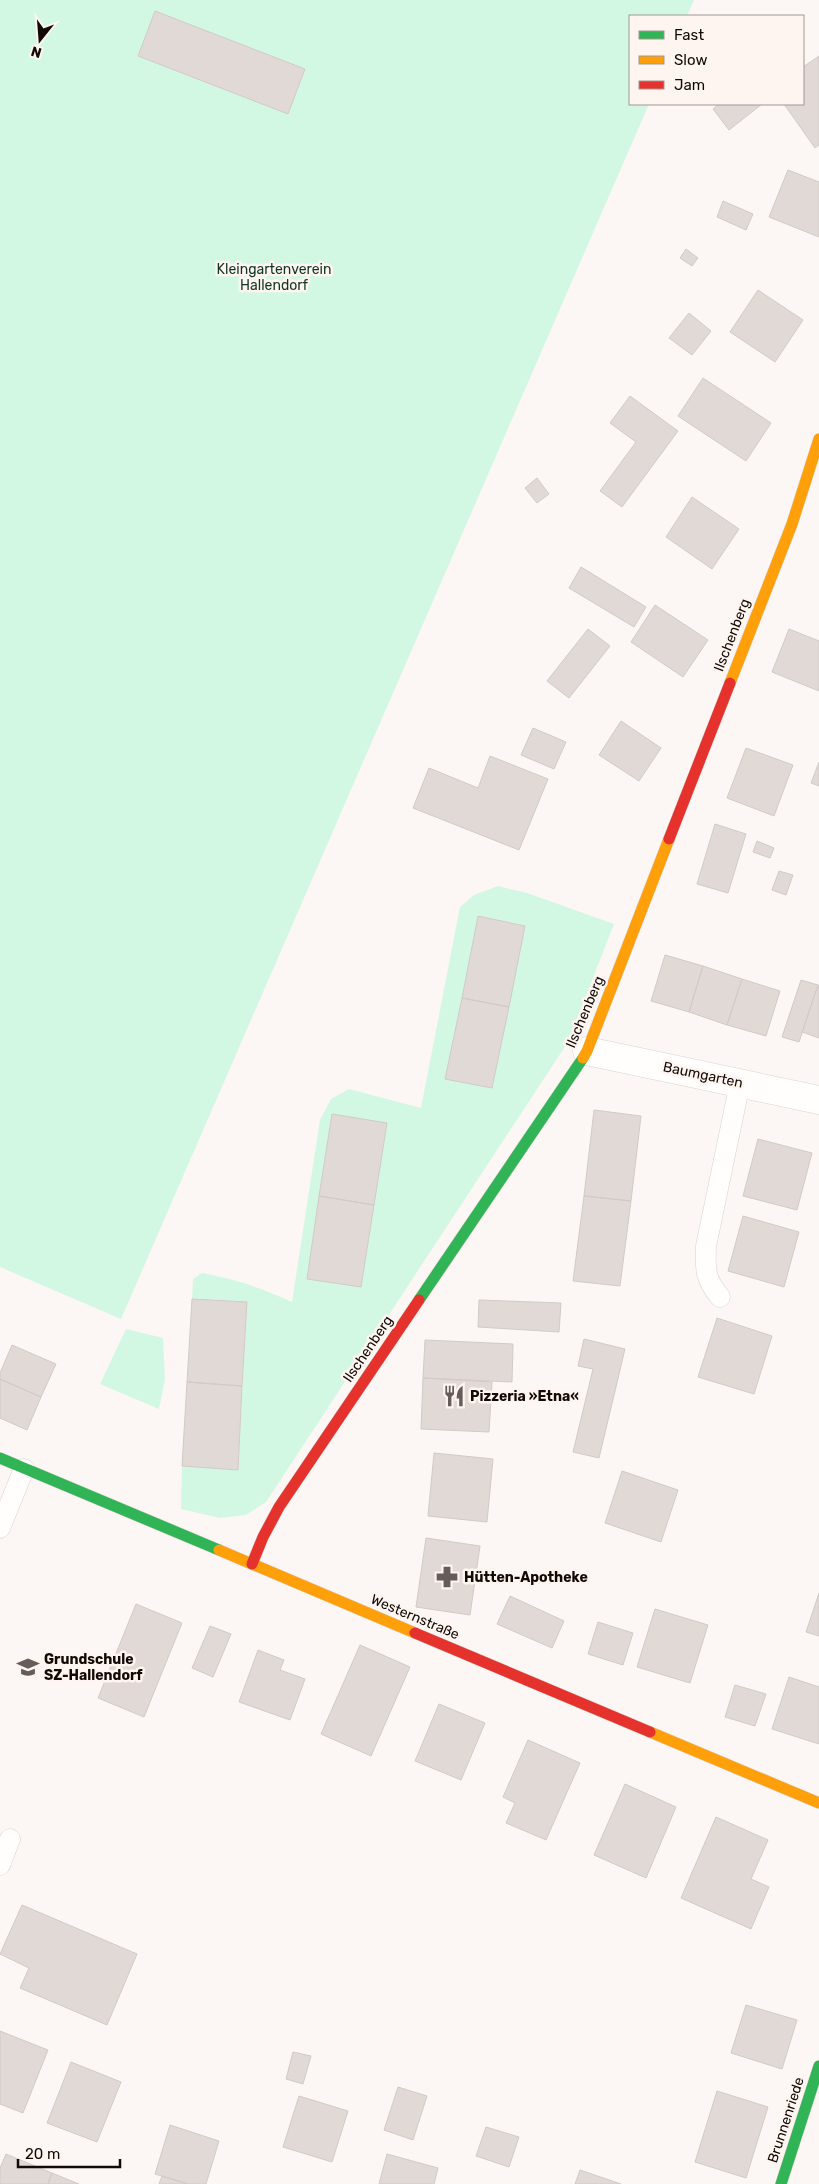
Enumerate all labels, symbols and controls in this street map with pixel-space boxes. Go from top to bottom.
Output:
north arrow [15,15,65,65]
legend [629,15,804,105]
text: Fast [674,26,704,44]
text: N [29,42,44,62]
text: Slow [674,51,707,69]
text: Jam [674,76,705,94]
park label: Kleingartenverein Hallendorf [217,261,331,294]
street label: Ilschenberg [710,596,754,674]
street label: Ilschenberg [562,973,608,1051]
street label: Baumgarten [662,1058,744,1092]
street label: Ilschenberg [340,1312,396,1386]
restaurant icon: Pizzeria »Etna« [441,1383,467,1409]
place label: Pizzeria »Etna« [470,1388,579,1405]
pharmacy icon: Hütten-Apotheke [434,1564,460,1590]
place label: Hütten-Apotheke [464,1569,588,1586]
street label: Westernstraße [368,1591,462,1643]
place label: Grundschule SZ-Hallendorf [44,1651,143,1684]
school or university icon: Grundschule SZ-Hallendorf [15,1654,41,1680]
street label: Brunnenriede [764,2075,808,2165]
scale bar [18,2136,120,2168]
text: 20 m [25,2145,60,2163]

